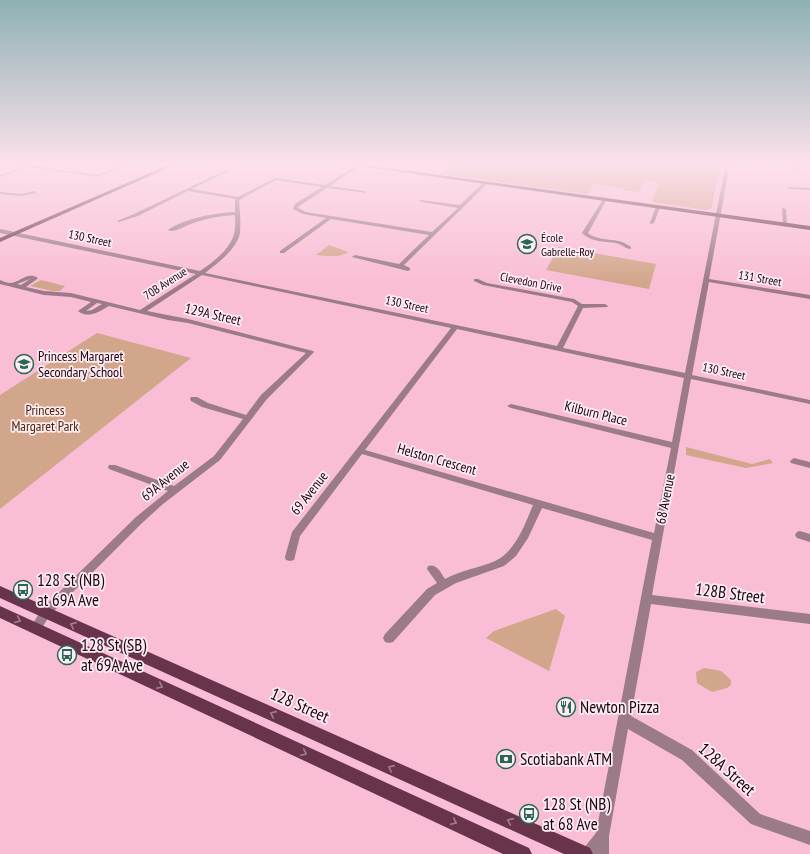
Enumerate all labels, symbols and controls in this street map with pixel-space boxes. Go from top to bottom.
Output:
street label: 130 Street [67,226,114,250]
place label: École Gabrelle-Roy [541,230,595,259]
school or university icon: École Gabrelle-Roy [516,233,538,255]
street label: 70B Avenue [140,263,190,303]
street label: 131 Street [737,267,783,289]
street label: Clevedon Drive [499,269,563,295]
street label: 130 Street [384,292,431,316]
street label: 129A Street [183,299,243,329]
place label: Princess Margaret Secondary School [38,347,124,381]
school or university icon: Princess Margaret Secondary School [13,353,35,375]
street label: 130 Street [701,359,748,383]
street label: Kilburn Place [563,397,629,430]
park label: Princess Margaret Park [11,401,79,435]
street label: Helston Crescent [395,439,479,479]
street label: 69A Avenue [137,455,193,505]
street label: 69 Avenue [286,467,332,518]
street label: 68 Avenue [651,472,679,526]
place label: 128 St (NB) at 69A Ave [37,569,104,611]
street label: 128B Street [694,578,766,608]
bus stop icon: 128 St (NB) at 69A Ave [12,579,34,601]
one-way arrow [14,615,21,623]
one-way arrow [70,621,77,629]
place label: 128 St (SB) at 69A Ave [81,634,146,676]
bus stop icon: 128 St (SB) at 69A Ave [56,644,78,666]
one-way arrow [156,681,164,689]
street label: 128 Street [267,682,333,728]
restaurant icon: Newton Pizza [555,696,577,718]
place label: Newton Pizza [580,696,659,718]
one-way arrow [269,711,277,719]
street label: 128A Street [694,738,760,801]
one-way arrow [300,748,307,756]
bank icon: Scotiabank ATM [495,748,517,770]
place label: Scotiabank ATM [520,748,612,770]
one-way arrow [388,765,396,773]
place label: 128 St (NB) at 68 Ave [543,793,610,835]
bus stop icon: 128 St (NB) at 68 Ave [518,803,540,825]
one-way arrow [450,817,458,825]
one-way arrow [507,818,514,826]

